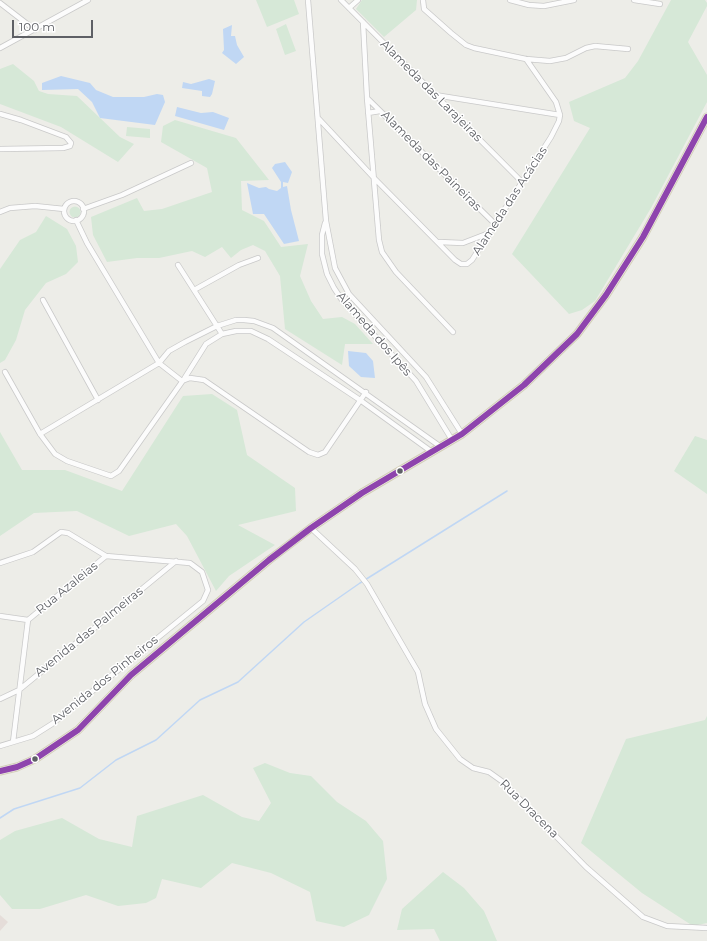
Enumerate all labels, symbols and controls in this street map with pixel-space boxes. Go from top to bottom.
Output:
scale bar [14,12,95,38]
text: 100 m [19,19,55,34]
street label: Alameda das Larajeiras [377,37,485,145]
street label: Alameda das Paineiras [378,108,484,214]
street label: Alameda das Acácias [469,144,551,258]
street label: Alameda dos Ipês [334,289,414,379]
unlabelled marker [395,466,405,476]
street label: Rua Azaleias [33,559,101,617]
street label: Avenida das Palmeiras [32,584,146,680]
street label: Avenida dos Pinheiros [49,633,161,727]
unlabelled marker [30,754,40,764]
street label: Rua Dracena [497,777,561,841]

